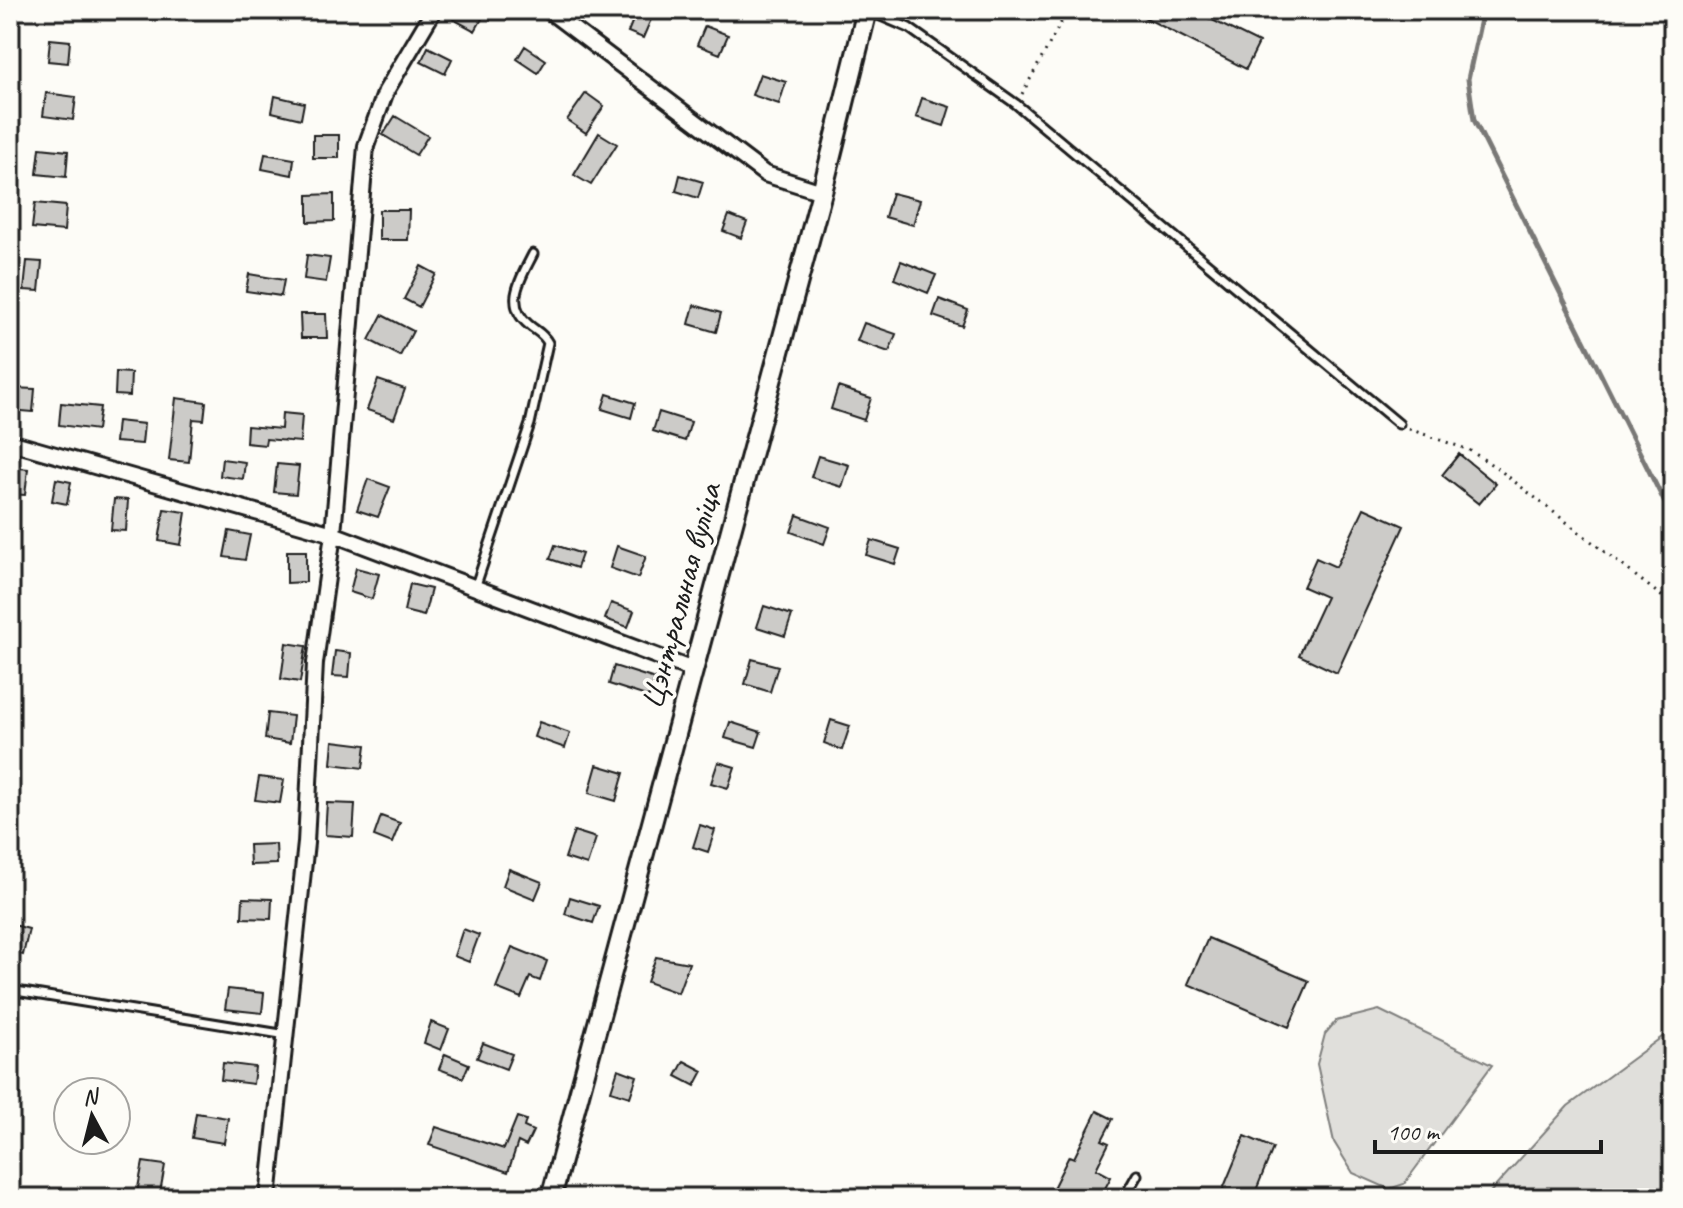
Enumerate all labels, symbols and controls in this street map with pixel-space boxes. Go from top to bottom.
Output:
street label: Цэнтральная вуліца [629,476,731,714]
north arrow [52,1076,132,1156]
text: N [81,1082,102,1112]
scale bar [1375,1104,1601,1154]
text: 100 m [1387,1117,1441,1147]

